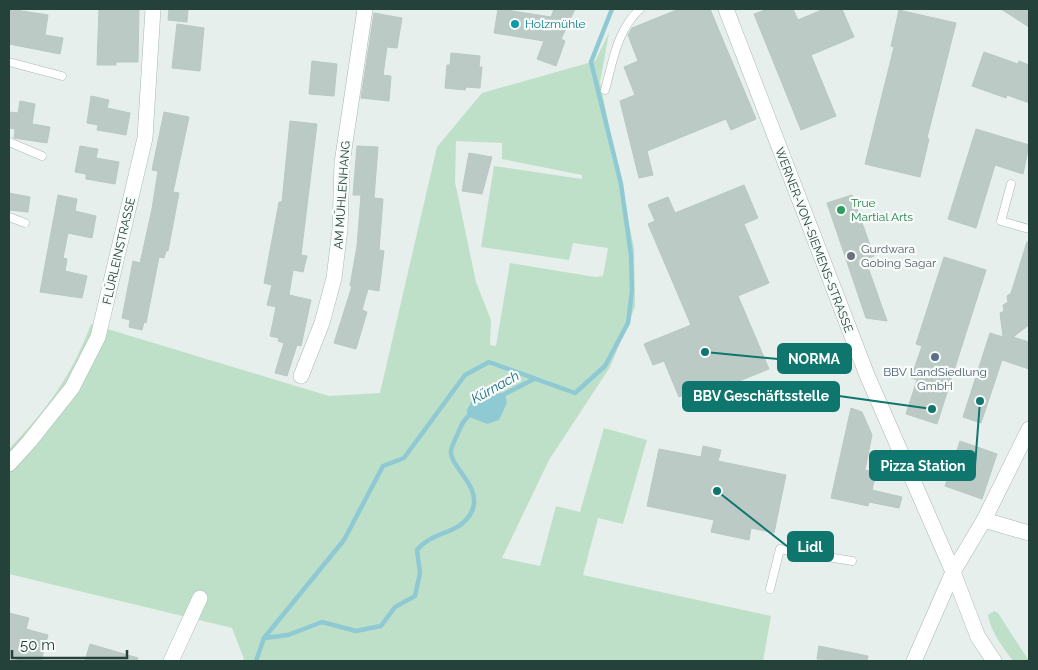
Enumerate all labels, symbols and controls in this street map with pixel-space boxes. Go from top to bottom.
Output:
place label: Holzmühle [525,17,586,31]
marker: Holzmühle [509,18,521,30]
street label: AM MÜHLENHANG [331,140,353,250]
street label: WERNER-VON-SIEMENS-STRASSE [772,145,856,335]
street label: FLÜRLEINSTRASSE [100,196,138,306]
place label: True Martial Arts [851,196,913,224]
marker: True Martial Arts [835,204,847,216]
place label: Gurdwara Gobing Sagar [861,242,937,270]
marker: Gurdwara Gobing Sagar [845,250,857,262]
callout: NORMA [778,344,851,373]
text: NORMA [788,351,841,367]
marker: BBV LandSiedlung GmbH [929,351,941,363]
place label: BBV LandSiedlung GmbH [883,365,987,393]
water label: Kürnach [468,367,522,407]
callout: BBV Geschäftsstelle [683,382,839,411]
text: BBV Geschäftsstelle [693,388,830,404]
callout: Pizza Station [870,451,975,480]
text: Pizza Station [880,458,966,474]
callout: Lidl [788,532,833,561]
text: Lidl [797,539,823,555]
scale bar [12,628,128,660]
text: 50 m [20,636,55,654]

